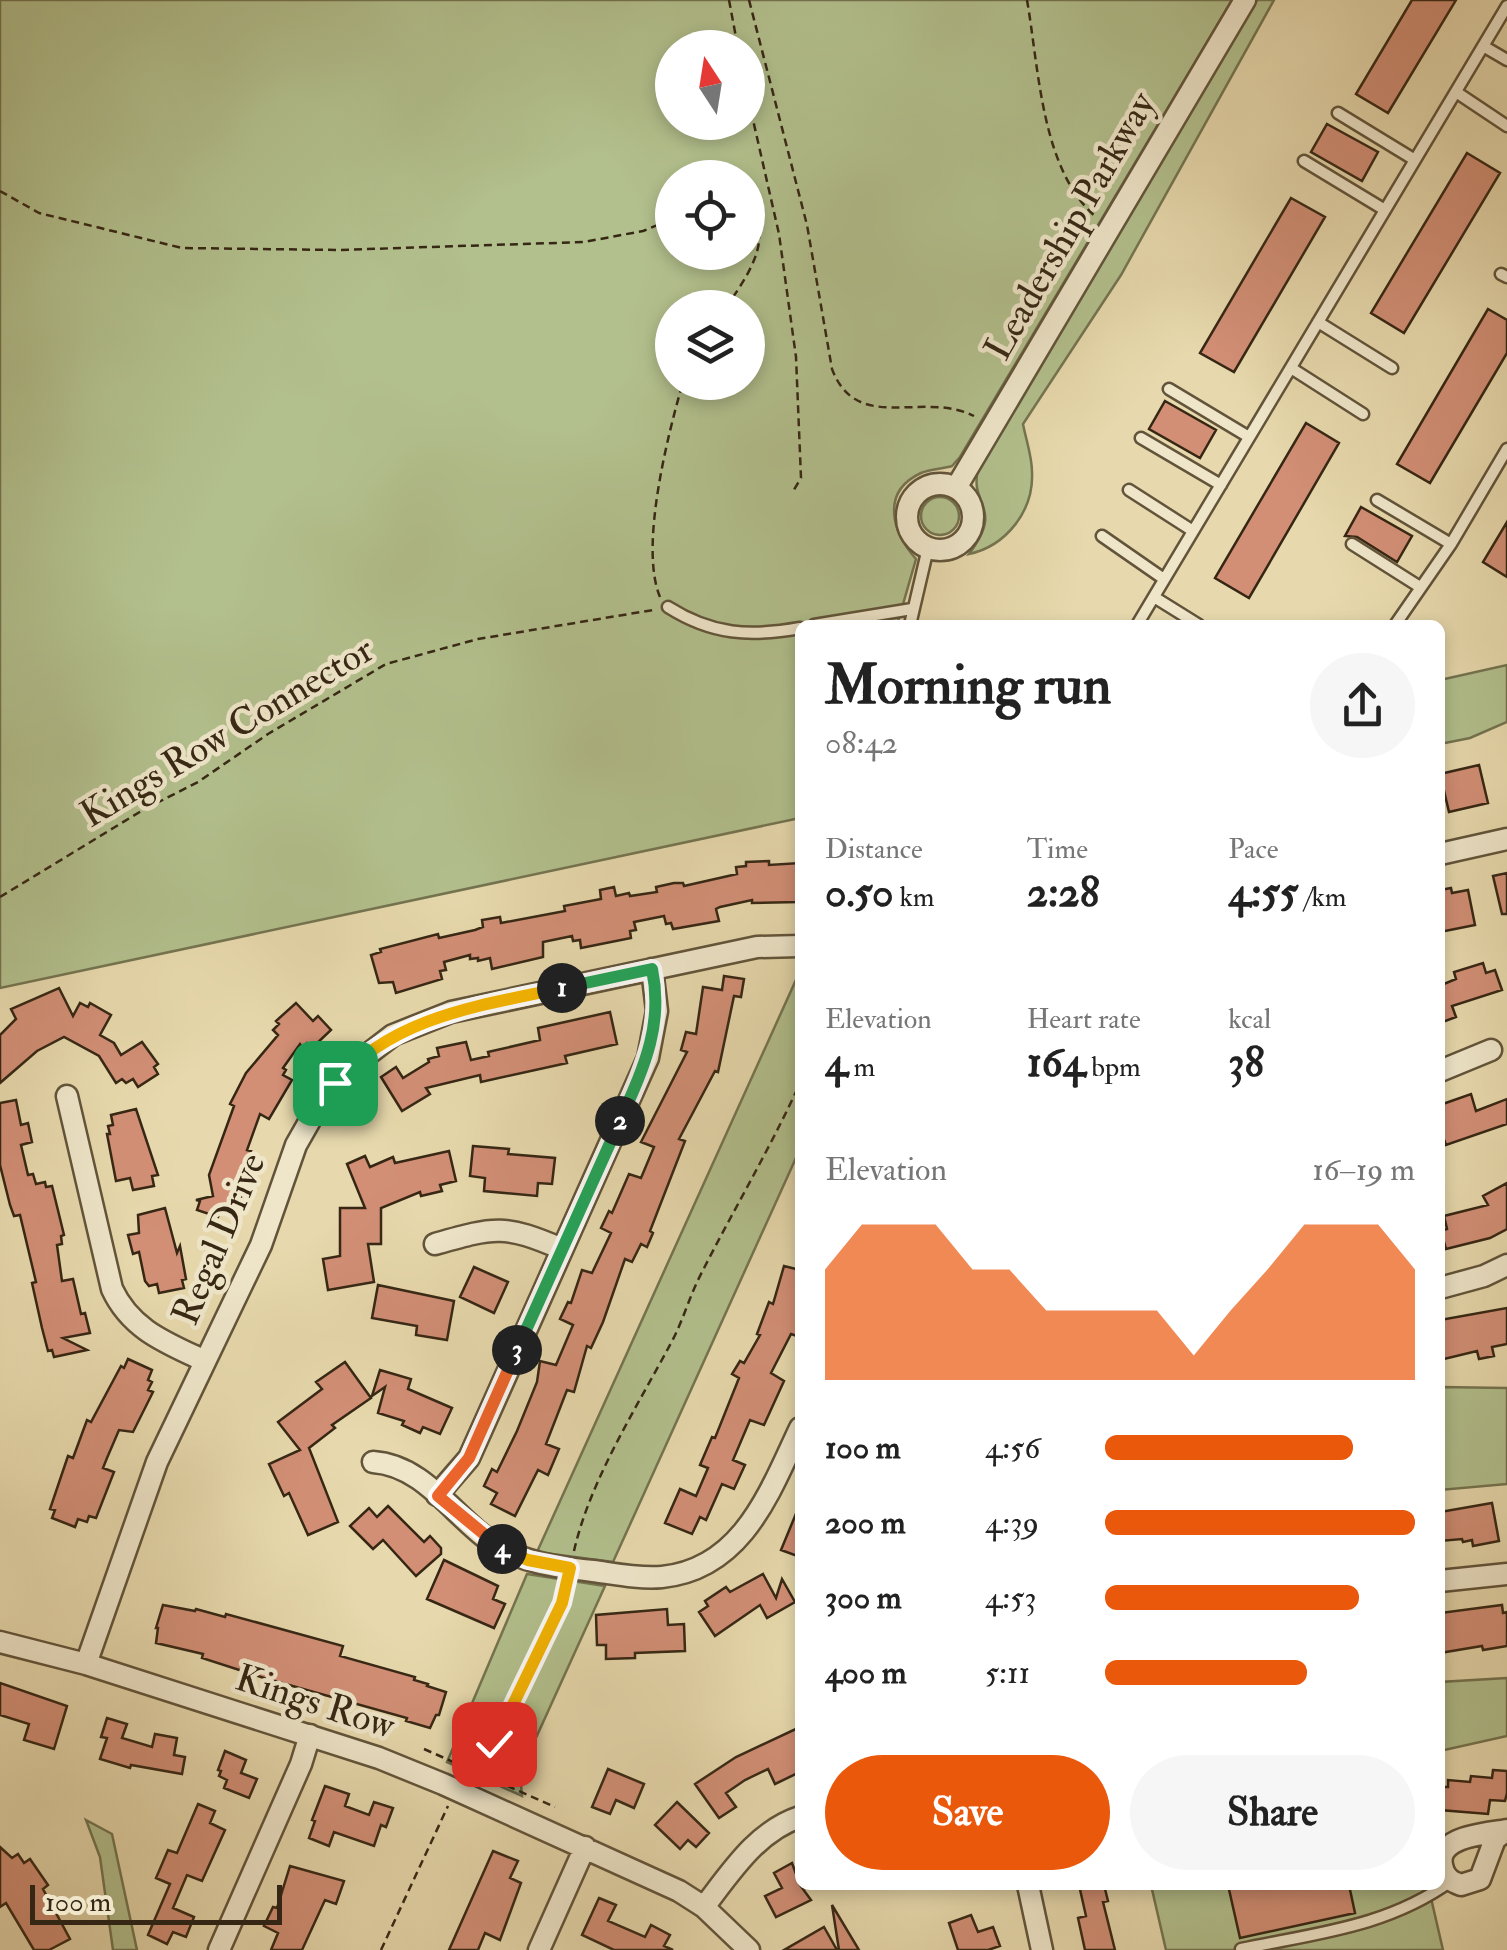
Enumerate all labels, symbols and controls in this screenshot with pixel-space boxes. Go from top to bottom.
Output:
north arrow [655,30,765,140]
map controls [655,30,765,400]
street label: Leadership Parkway [974,82,1167,369]
button: locate [655,160,765,270]
button: layers [655,290,765,400]
street label: Kings Row Connector [72,626,382,838]
text: Morning run [825,651,1111,720]
button: share [1310,653,1415,758]
text: 08:42 [825,723,898,763]
text: Distance [825,832,923,867]
text: Time [1027,832,1088,867]
text: Pace [1228,832,1279,867]
text: 0.50 [825,867,894,919]
text: 2:28 [1027,867,1099,919]
text: 4:55 [1228,867,1298,919]
text: km [894,880,935,915]
text: /km [1298,880,1347,915]
pin: 1 [537,963,587,1013]
text: 1 [557,970,567,1005]
text: Elevation [825,1002,932,1037]
text: Heart rate [1027,1002,1141,1037]
text: kcal [1228,1002,1271,1037]
text: 4 [825,1037,848,1089]
text: 164 [1027,1037,1085,1089]
text: 38 [1228,1037,1264,1089]
pin [293,1041,378,1126]
text: m [848,1050,875,1085]
text: bpm [1085,1050,1141,1085]
icon: arrive [308,1056,363,1111]
pin: 2 [595,1096,645,1146]
text: 2 [613,1103,627,1138]
street label: Regal Drive [161,1146,277,1332]
text: Elevation [825,1150,947,1190]
text: 16–19 m [1312,1150,1415,1190]
pin: 3 [492,1325,542,1375]
text: 3 [512,1332,522,1367]
text: 100 m [825,1428,901,1468]
text: 4:56 [985,1428,1040,1468]
text: 200 m [825,1503,906,1543]
text: 4:39 [985,1503,1039,1543]
pin: 4 [477,1524,527,1574]
text: 4 [494,1531,510,1566]
text: 300 m [825,1578,902,1618]
text: 4:53 [985,1578,1037,1618]
text: 400 m [825,1653,907,1693]
text: 5:11 [985,1653,1030,1693]
street label: Kings Row [229,1654,401,1750]
pin [452,1702,537,1787]
icon: check [467,1717,522,1772]
button: Save [825,1755,1110,1870]
button: Share [1130,1755,1415,1870]
scale bar [30,1880,282,1924]
text: 100 m [45,1885,111,1920]

